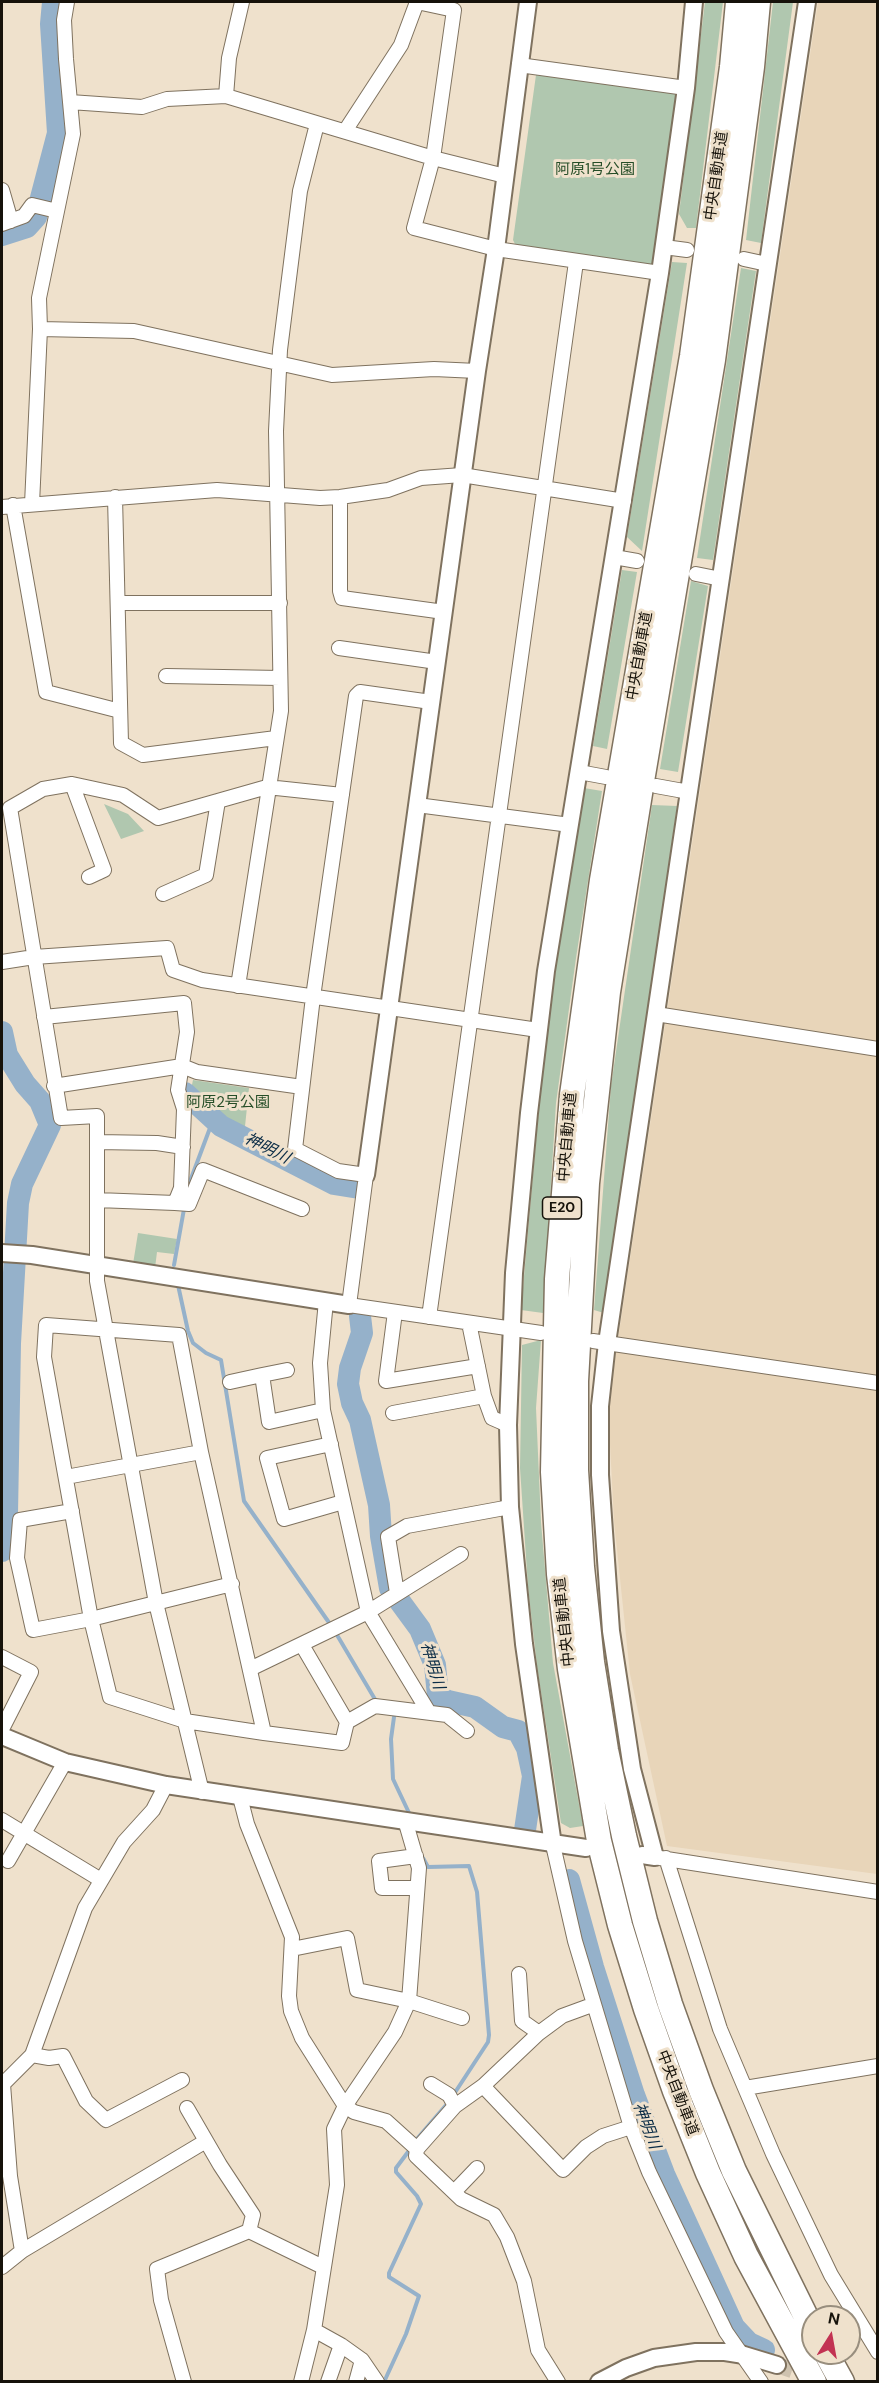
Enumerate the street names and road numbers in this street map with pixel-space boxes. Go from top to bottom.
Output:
street label: 中央自動車道 [702,130,732,222]
street label: 中央自動車道 [623,610,657,702]
street label: 中央自動車道 [555,1091,581,1183]
road number: E20 [542,1197,582,1219]
street label: 中央自動車道 [551,1576,579,1668]
street label: 中央自動車道 [652,2048,702,2138]

